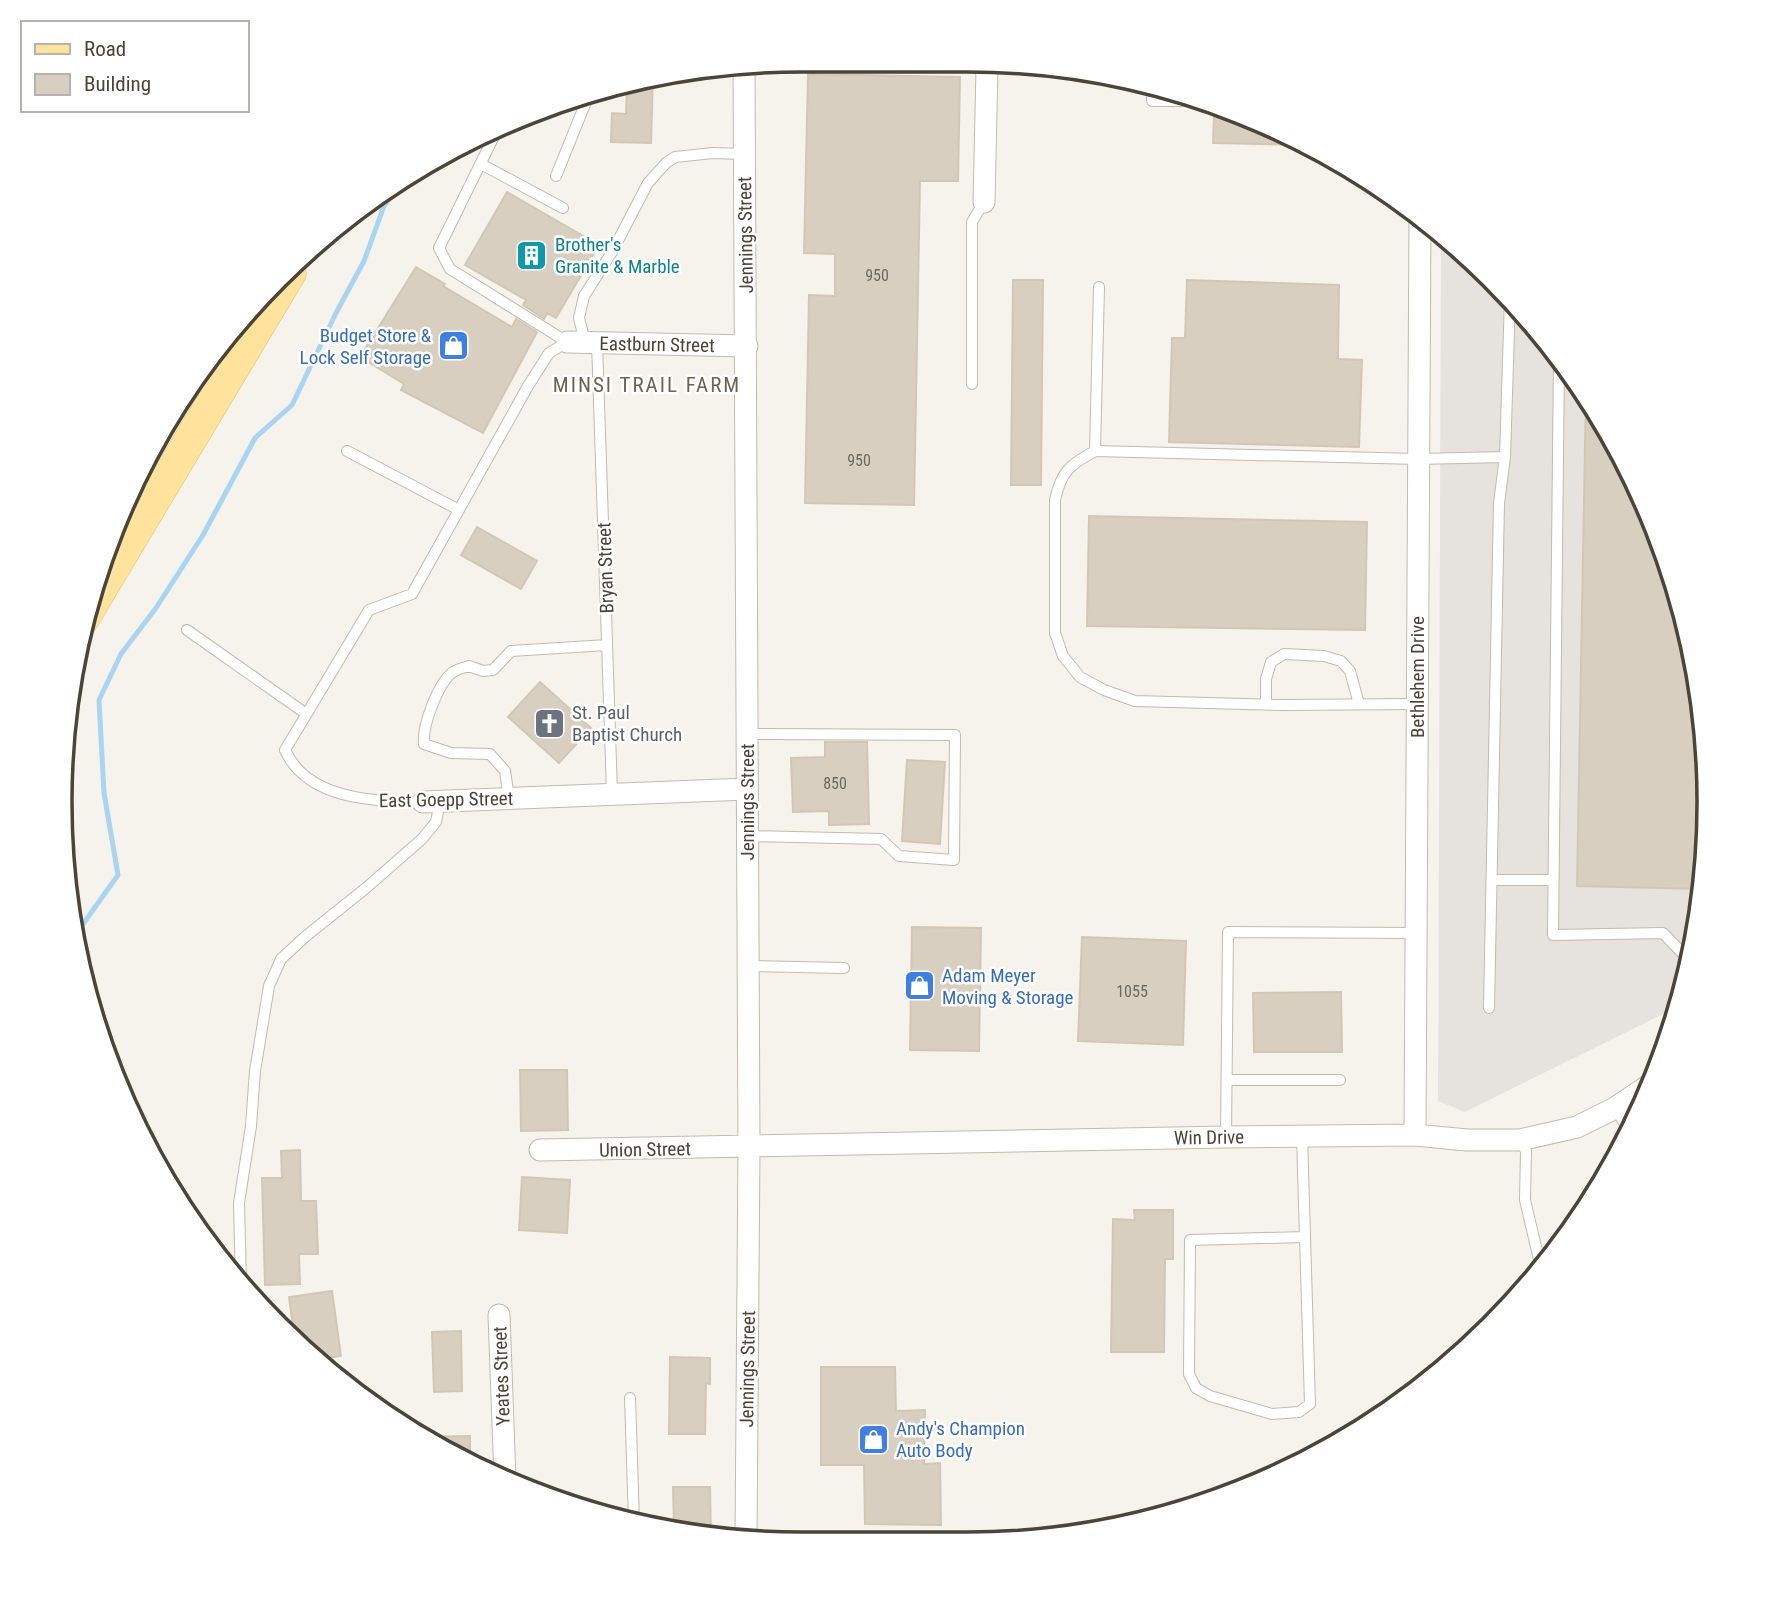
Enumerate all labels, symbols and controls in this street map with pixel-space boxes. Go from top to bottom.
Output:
legend [21,21,248,112]
text: Road [84,37,126,61]
text: Building [84,72,151,96]
street label: Jennings Street [733,176,758,294]
place label: Brother's Granite & Marble [555,233,680,278]
building icon: Brother's Granite & Marble [515,238,549,272]
house number: 950 [865,266,889,285]
place label: Budget Store & Lock Self Storage [300,324,432,369]
shop icon: Budget Store & Lock Self Storage [437,329,471,363]
street label: Eastburn Street [599,332,715,357]
district label: MINSI TRAIL FARM [553,373,741,397]
house number: 950 [847,451,871,470]
street label: Bryan Street [592,522,619,614]
street label: Bethlehem Drive [1406,616,1429,738]
place label: St. Paul Baptist Church [572,701,682,746]
church icon: St. Paul Baptist Church [532,706,566,740]
street label: Jennings Street [736,744,759,860]
house number: 850 [823,774,847,793]
street label: East Goepp Street [379,787,513,812]
place label: Adam Meyer Moving & Storage [942,964,1074,1009]
shop icon: Adam Meyer Moving & Storage [902,969,936,1003]
house number: 1055 [1116,982,1148,1001]
street label: Win Drive [1174,1125,1244,1150]
street label: Union Street [599,1137,691,1162]
street label: Jennings Street [735,1310,760,1428]
street label: Yeates Street [488,1326,515,1426]
place label: Andy's Champion Auto Body [896,1417,1025,1462]
shop icon: Andy's Champion Auto Body [856,1422,890,1456]

